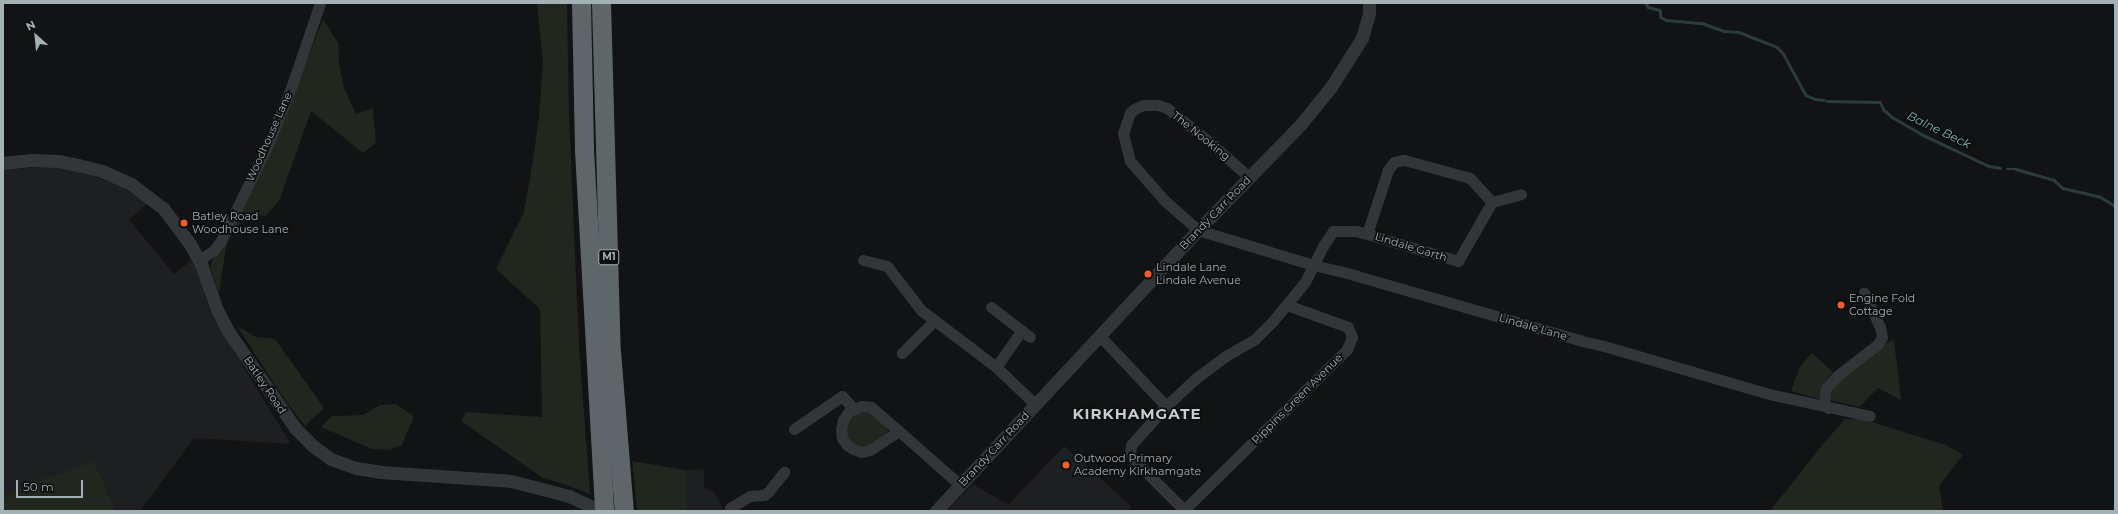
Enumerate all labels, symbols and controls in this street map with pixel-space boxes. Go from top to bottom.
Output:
north arrow [16,16,56,56]
text: N [23,17,38,34]
street label: Woodhouse Lane [243,90,295,184]
water label: Balne Beck [1905,108,1973,152]
street label: The Nooking [1169,109,1233,163]
street label: Brandy Carr Road [1177,174,1253,252]
place label: Batley Road Woodhouse Lane [192,210,289,236]
marker: Batley Road Woodhouse Lane [179,218,189,228]
street label: Lindale Garth [1373,230,1449,264]
road number: M1 [598,249,620,265]
place label: Lindale Lane Lindale Avenue [1156,261,1241,287]
marker: Lindale Lane Lindale Avenue [1143,269,1153,279]
place label: Engine Fold Cottage [1849,292,1915,318]
marker: Engine Fold Cottage [1836,300,1846,310]
street label: Lindale Lane [1497,311,1569,343]
street label: Pippins Green Avenue [1249,351,1345,447]
street label: Batley Road [241,354,289,416]
district label: KIRKHAMGATE [1073,405,1201,423]
street label: Brandy Carr Road [956,409,1032,489]
place label: Outwood Primary Academy Kirkhamgate [1074,452,1201,478]
marker: Outwood Primary Academy Kirkhamgate [1061,460,1071,470]
scale bar [18,472,85,498]
text: 50 m [23,479,54,494]

